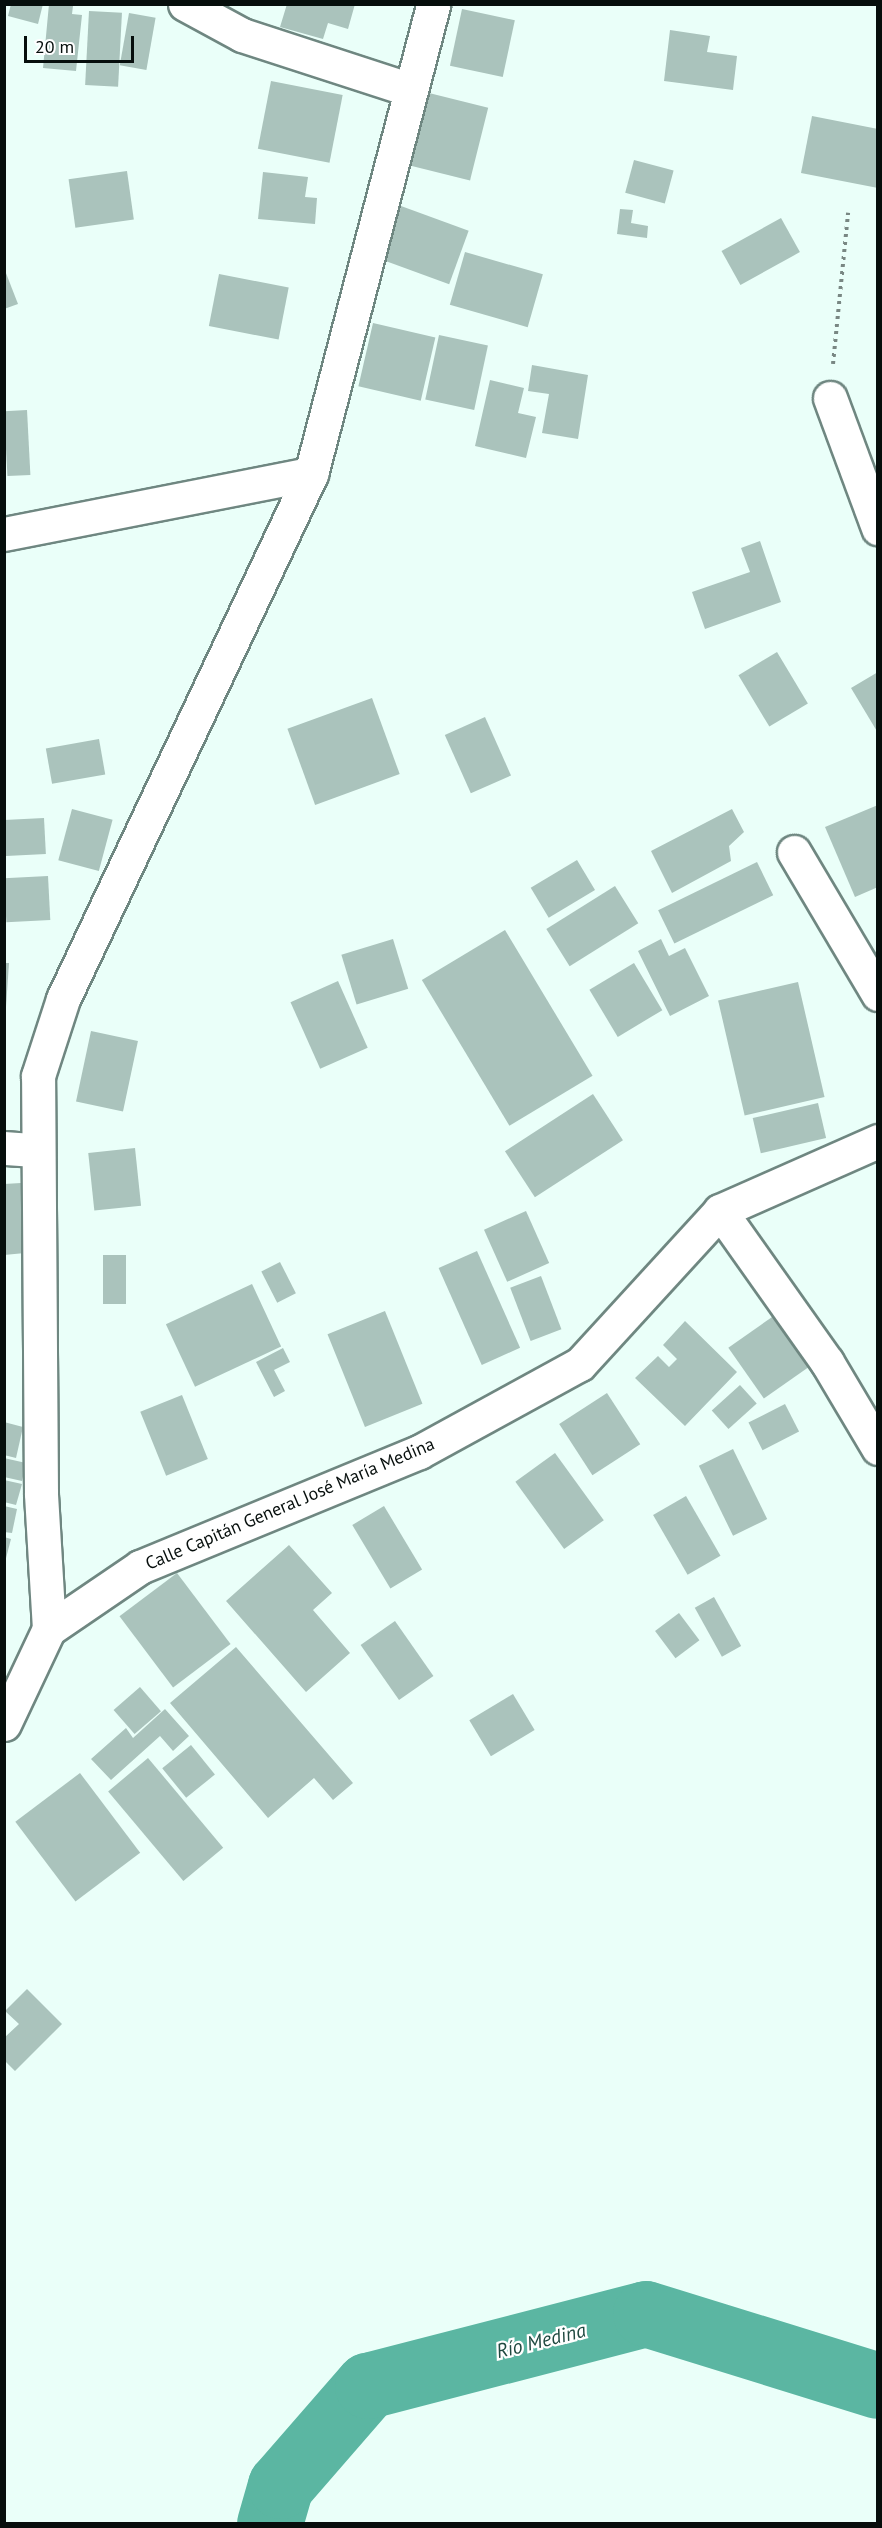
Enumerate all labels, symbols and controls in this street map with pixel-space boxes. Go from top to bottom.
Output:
scale bar [27,24,136,62]
text: 20 m [35,35,74,58]
street label: Calle Capitán General José María Medina [142,1433,438,1575]
water label: Río Medina [494,2318,588,2364]

